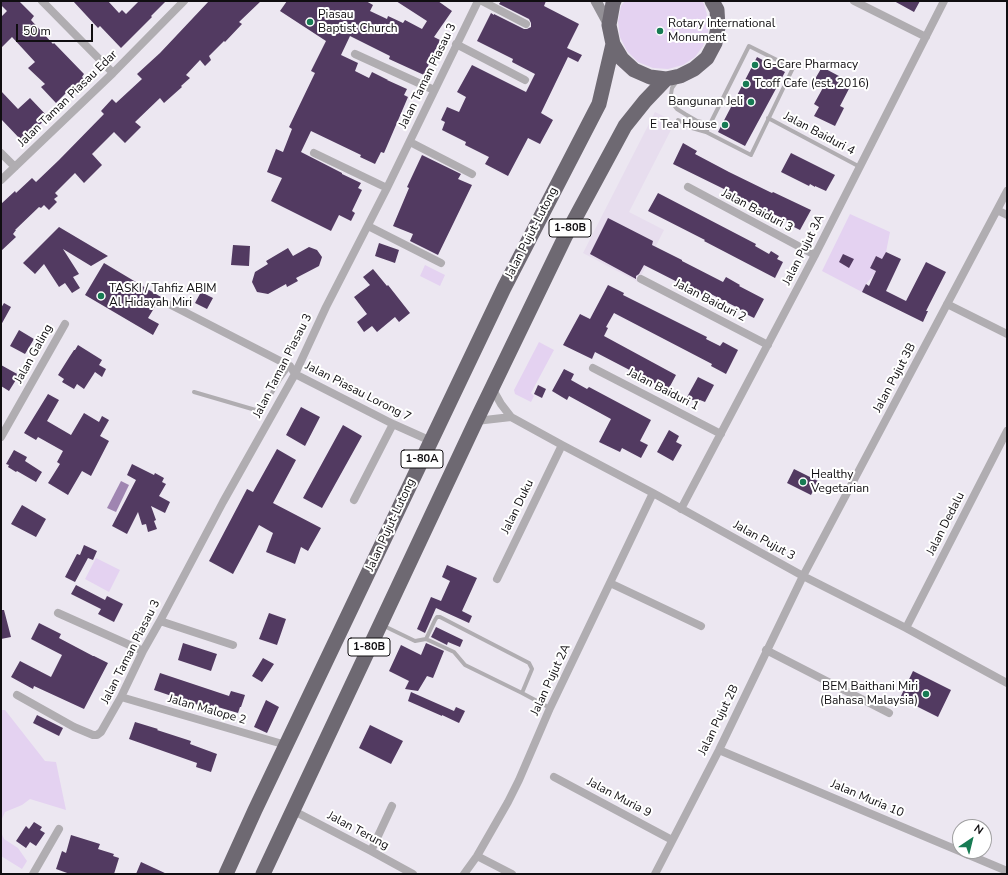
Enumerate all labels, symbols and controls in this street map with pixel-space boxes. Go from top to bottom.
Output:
place label: Piasau Baptist Church [318,8,398,36]
scale bar [18,16,95,42]
marker: Piasau Baptist Church [305,17,315,27]
place label: Rotary International Monument [668,17,775,45]
street label: Jalan Taman Piasau 3 [396,21,460,131]
text: 50 m [23,23,51,39]
marker: Rotary International Monument [655,26,665,36]
street label: Jalan Taman Piasau Edar [15,48,121,150]
place label: G-Care Pharmacy [763,58,858,72]
marker: G-Care Pharmacy [750,60,760,70]
place label: Tcoff Cafe (est. 2016) [754,77,869,91]
marker: Tcoff Cafe (est. 2016) [741,79,751,89]
place label: Bangunan Jeli [668,95,743,109]
marker: Bangunan Jeli [746,97,756,107]
street label: Jalan Baiduri 4 [781,109,857,159]
place label: E Tea House [650,118,717,132]
marker: E Tea House [720,120,730,130]
street label: Jalan Pujut-Lutong [503,185,561,281]
street label: Jalan Baiduri 3 [719,186,795,236]
street label: Jalan Pujut 3A [780,212,828,288]
road number: 1-80B [549,219,591,237]
street label: Jalan Baiduri 2 [672,277,748,325]
place label: TASKI / Tahfiz ABIM Al Hidayah Miri [109,282,217,310]
marker: TASKI / Tahfiz ABIM Al Hidayah Miri [96,291,106,301]
street label: Jalan Taman Piasau 3 [250,311,316,421]
street label: Jalan Galing [12,322,56,386]
street label: Jalan Pujut 3B [871,341,919,415]
street label: Jalan Piasau Lorong 7 [303,359,413,425]
street label: Jalan Baiduri 1 [625,366,701,414]
road number: 1-80A [401,450,443,468]
place label: Healthy Vegetarian [811,468,869,496]
street label: Jalan Pujut-Lutong [363,476,419,574]
marker: Healthy Vegetarian [798,477,808,487]
street label: Jalan Duku [499,478,537,536]
street label: Jalan Dedalu [924,490,968,558]
street label: Jalan Pujut 3 [731,518,797,564]
street label: Jalan Taman Piasau 3 [98,597,164,707]
road number: 1-80B [348,638,390,656]
street label: Jalan Pujut 2A [528,642,574,718]
place label: BEM Baithani Miri (Bahasa Malaysia) [820,680,918,708]
street label: Jalan Pujut 2B [696,682,742,758]
marker: BEM Baithani Miri (Bahasa Malaysia) [921,689,931,699]
street label: Jalan Malope 2 [166,692,248,728]
street label: Jalan Muria 9 [584,775,654,821]
street label: Jalan Muria 10 [828,777,906,821]
street label: Jalan Terung [325,809,391,853]
north arrow [952,819,992,859]
text: N [971,821,986,838]

